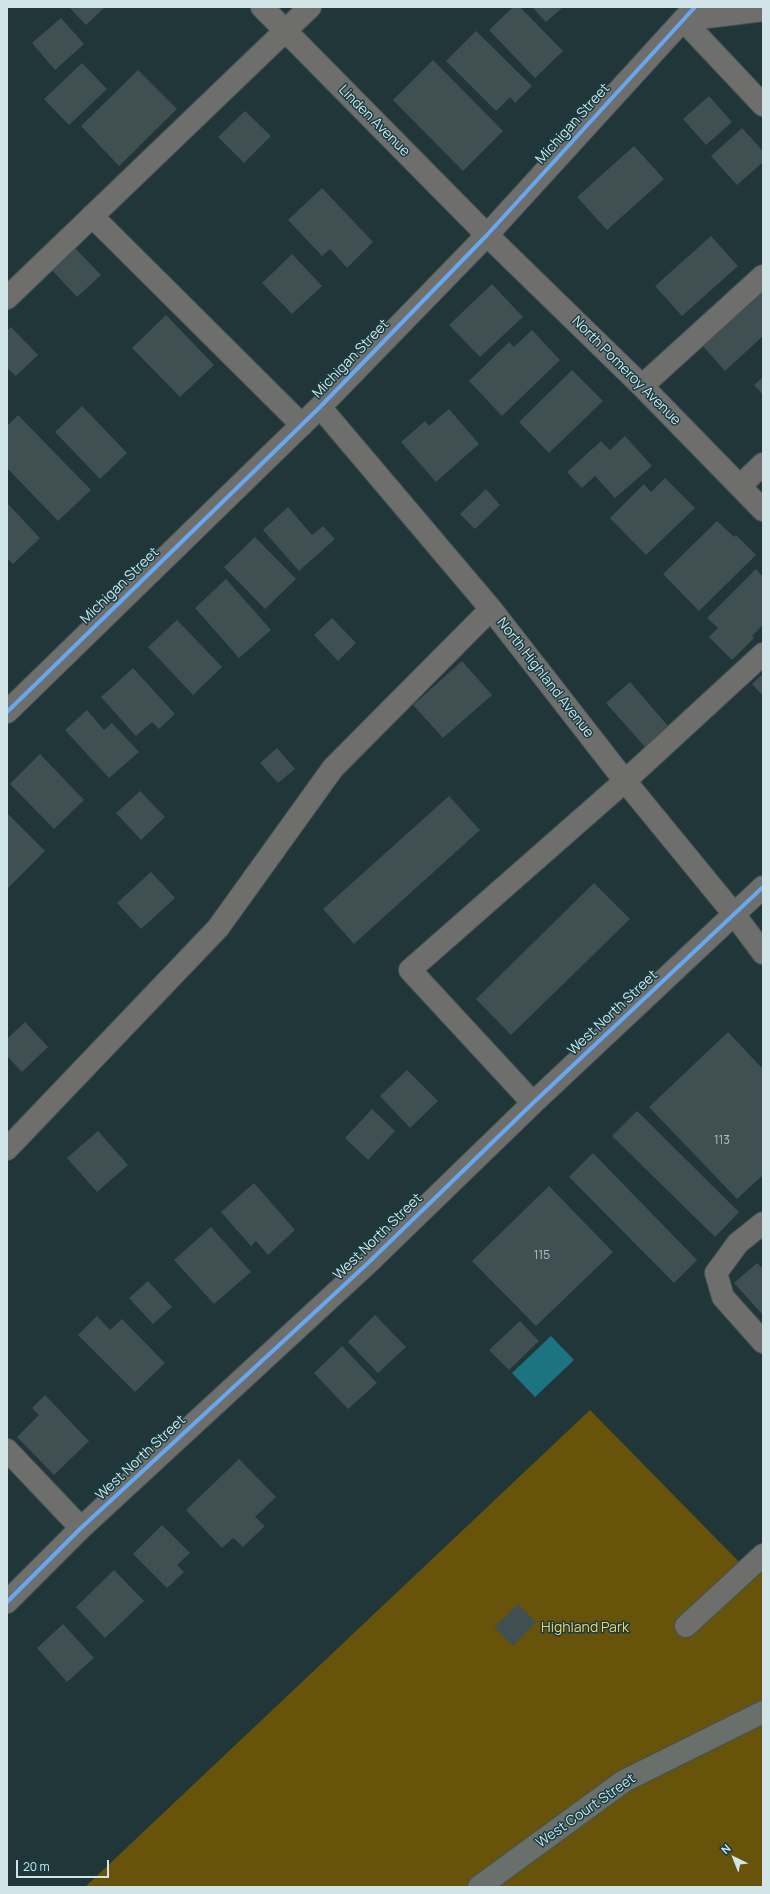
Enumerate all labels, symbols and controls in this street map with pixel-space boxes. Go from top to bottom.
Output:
street label: Michigan Street [532,80,614,168]
street label: Linden Avenue [335,82,413,160]
street label: North Pomeroy Avenue [568,313,684,429]
street label: Michigan Street [309,316,393,402]
street label: Michigan Street [77,544,163,628]
street label: North Highland Avenue [493,615,597,741]
street label: West North Street [565,967,661,1059]
house number: 113 [714,1134,730,1148]
street label: West North Street [330,1190,426,1284]
house number: 115 [534,1249,550,1263]
street label: West North Street [93,1412,189,1504]
park label: Highland Park [541,1620,629,1636]
street label: West Court Street [533,1770,639,1852]
north arrow [714,1838,754,1878]
text: N [717,1841,733,1857]
scale bar [18,1852,111,1878]
text: 20 m [23,1858,50,1875]

